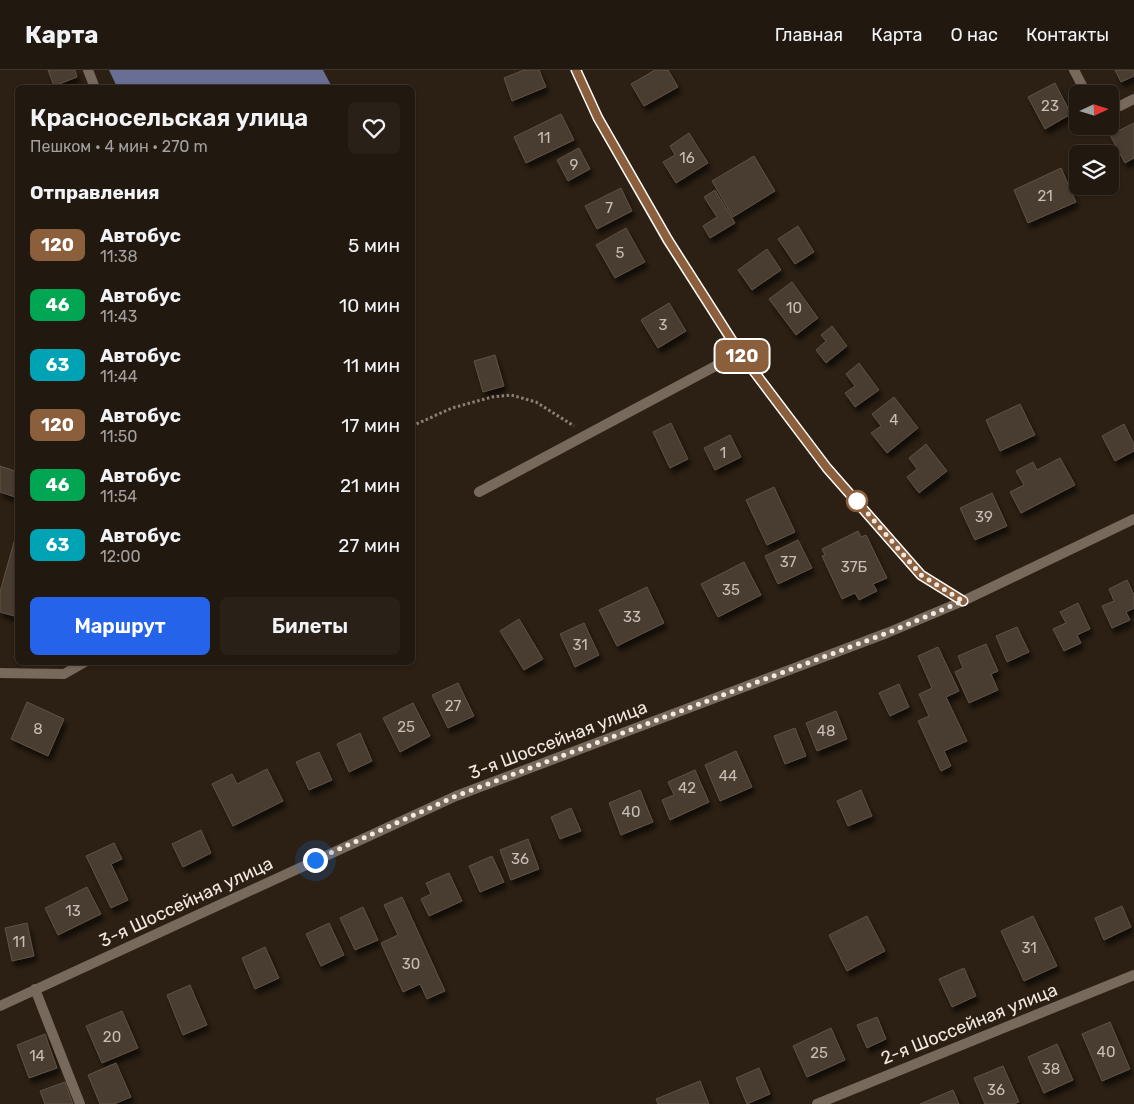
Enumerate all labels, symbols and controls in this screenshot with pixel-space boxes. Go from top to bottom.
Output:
text: Карта [25,21,98,49]
text: Главная [775,24,843,46]
text: Карта [871,24,923,46]
text: О нас [951,24,998,46]
text: Контакты [1026,24,1109,46]
north arrow [1069,85,1119,135]
map controls [1069,85,1119,195]
house number: 23 [1041,97,1059,115]
button: heart [348,102,400,154]
text: Красносельская улица [30,104,308,132]
house number: 11 [538,129,550,147]
text: Пешком · 4 мин · 270 m [30,137,208,156]
button: layers [1069,145,1119,195]
house number: 16 [679,149,695,167]
house number: 9 [570,156,579,174]
text: Отправления [30,181,160,204]
house number: 21 [1037,187,1053,205]
house number: 7 [605,199,613,217]
text: Автобус [100,224,181,247]
text: 120 [41,234,74,256]
text: 5 мин [348,234,400,257]
house number: 5 [616,244,625,262]
text: 11:38 [100,247,138,266]
text: Автобус [100,284,181,307]
text: 46 [45,294,70,316]
text: 10 мин [339,294,400,317]
house number: 10 [786,299,802,317]
text: 11:43 [100,307,137,326]
house number: 3 [658,316,668,334]
line badge: 120 [713,340,771,372]
text: Автобус [100,344,181,367]
text: 120 [726,345,758,367]
text: 63 [46,354,69,376]
text: 11 мин [343,354,400,377]
text: 11:44 [100,367,138,386]
text: Автобус [100,404,181,427]
house number: 4 [889,411,899,429]
text: 120 [41,414,74,436]
text: 17 мин [341,414,400,437]
text: 11:50 [100,427,137,446]
house number: 1 [720,444,726,462]
text: Автобус [100,464,181,487]
text: 46 [45,474,70,496]
text: 21 мин [340,474,400,497]
text: 11:54 [100,487,137,506]
unlabelled marker [846,490,868,512]
house number: 39 [975,508,993,526]
text: Автобус [100,524,181,547]
text: 63 [46,534,69,556]
text: 27 мин [338,534,400,557]
text: 12:00 [100,547,141,566]
house number: 37 [780,553,797,571]
house number: 37Б [841,558,868,576]
house number: 35 [722,581,740,599]
button: Маршрут [30,597,210,655]
button: Билеты [220,597,400,655]
house number: 33 [623,608,641,626]
house number: 31 [572,636,588,654]
street label: 3-я Шоссейная улица [466,696,650,784]
house number: 27 [445,697,462,715]
house number: 25 [397,718,415,736]
house number: 8 [33,720,43,738]
house number: 48 [817,722,835,740]
house number: 44 [719,767,737,785]
house number: 42 [678,779,696,797]
house number: 40 [622,803,640,821]
your location [303,848,328,873]
house number: 36 [511,850,529,868]
street label: 3-я Шоссейная улица [96,852,276,952]
house number: 13 [65,902,81,920]
house number: 11 [13,933,25,951]
house number: 31 [1021,939,1037,957]
house number: 30 [402,955,420,973]
street label: 2-я Шоссейная улица [878,979,1060,1069]
house number: 20 [103,1028,121,1046]
house number: 40 [1097,1043,1115,1061]
house number: 25 [810,1044,828,1062]
house number: 14 [29,1047,45,1065]
house number: 38 [1042,1060,1060,1078]
house number: 36 [987,1081,1005,1099]

